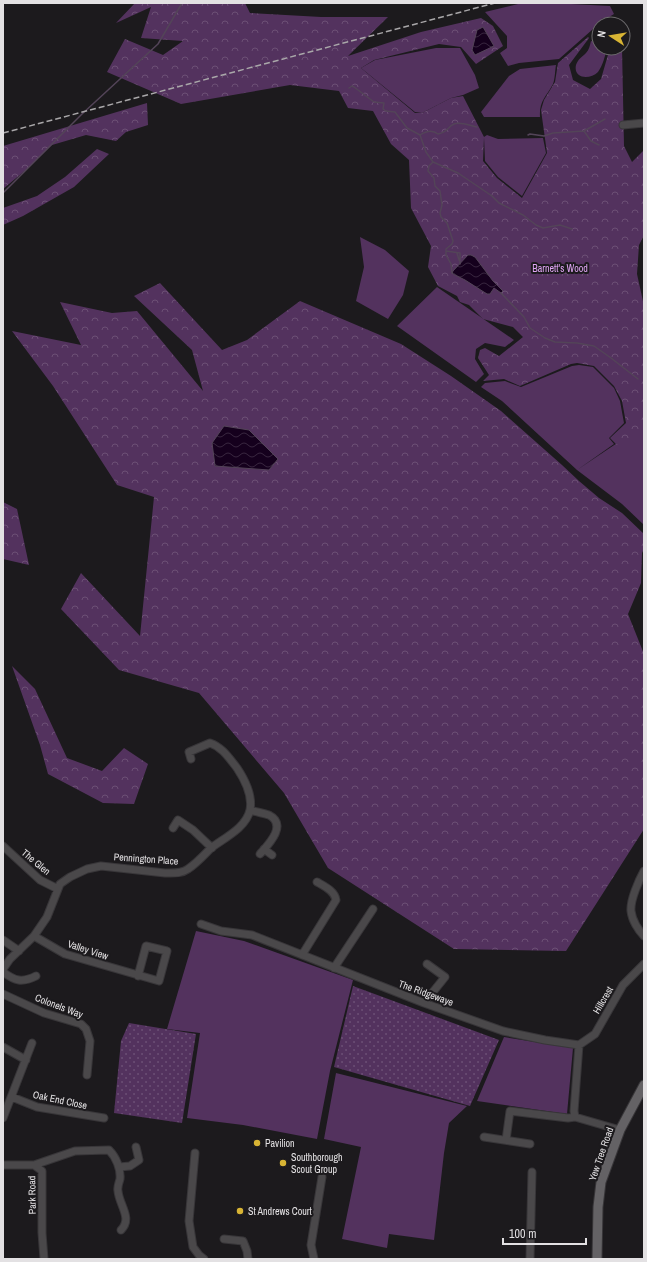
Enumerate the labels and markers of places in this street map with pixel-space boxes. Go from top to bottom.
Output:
place label: Pavilion [265,1137,295,1150]
marker: Pavilion [252,1138,262,1148]
place label: Southborough Scout Group [291,1151,343,1176]
marker: Southborough Scout Group [278,1158,288,1168]
place label: St Andrews Court [248,1205,313,1218]
marker: St Andrews Court [235,1206,245,1216]

